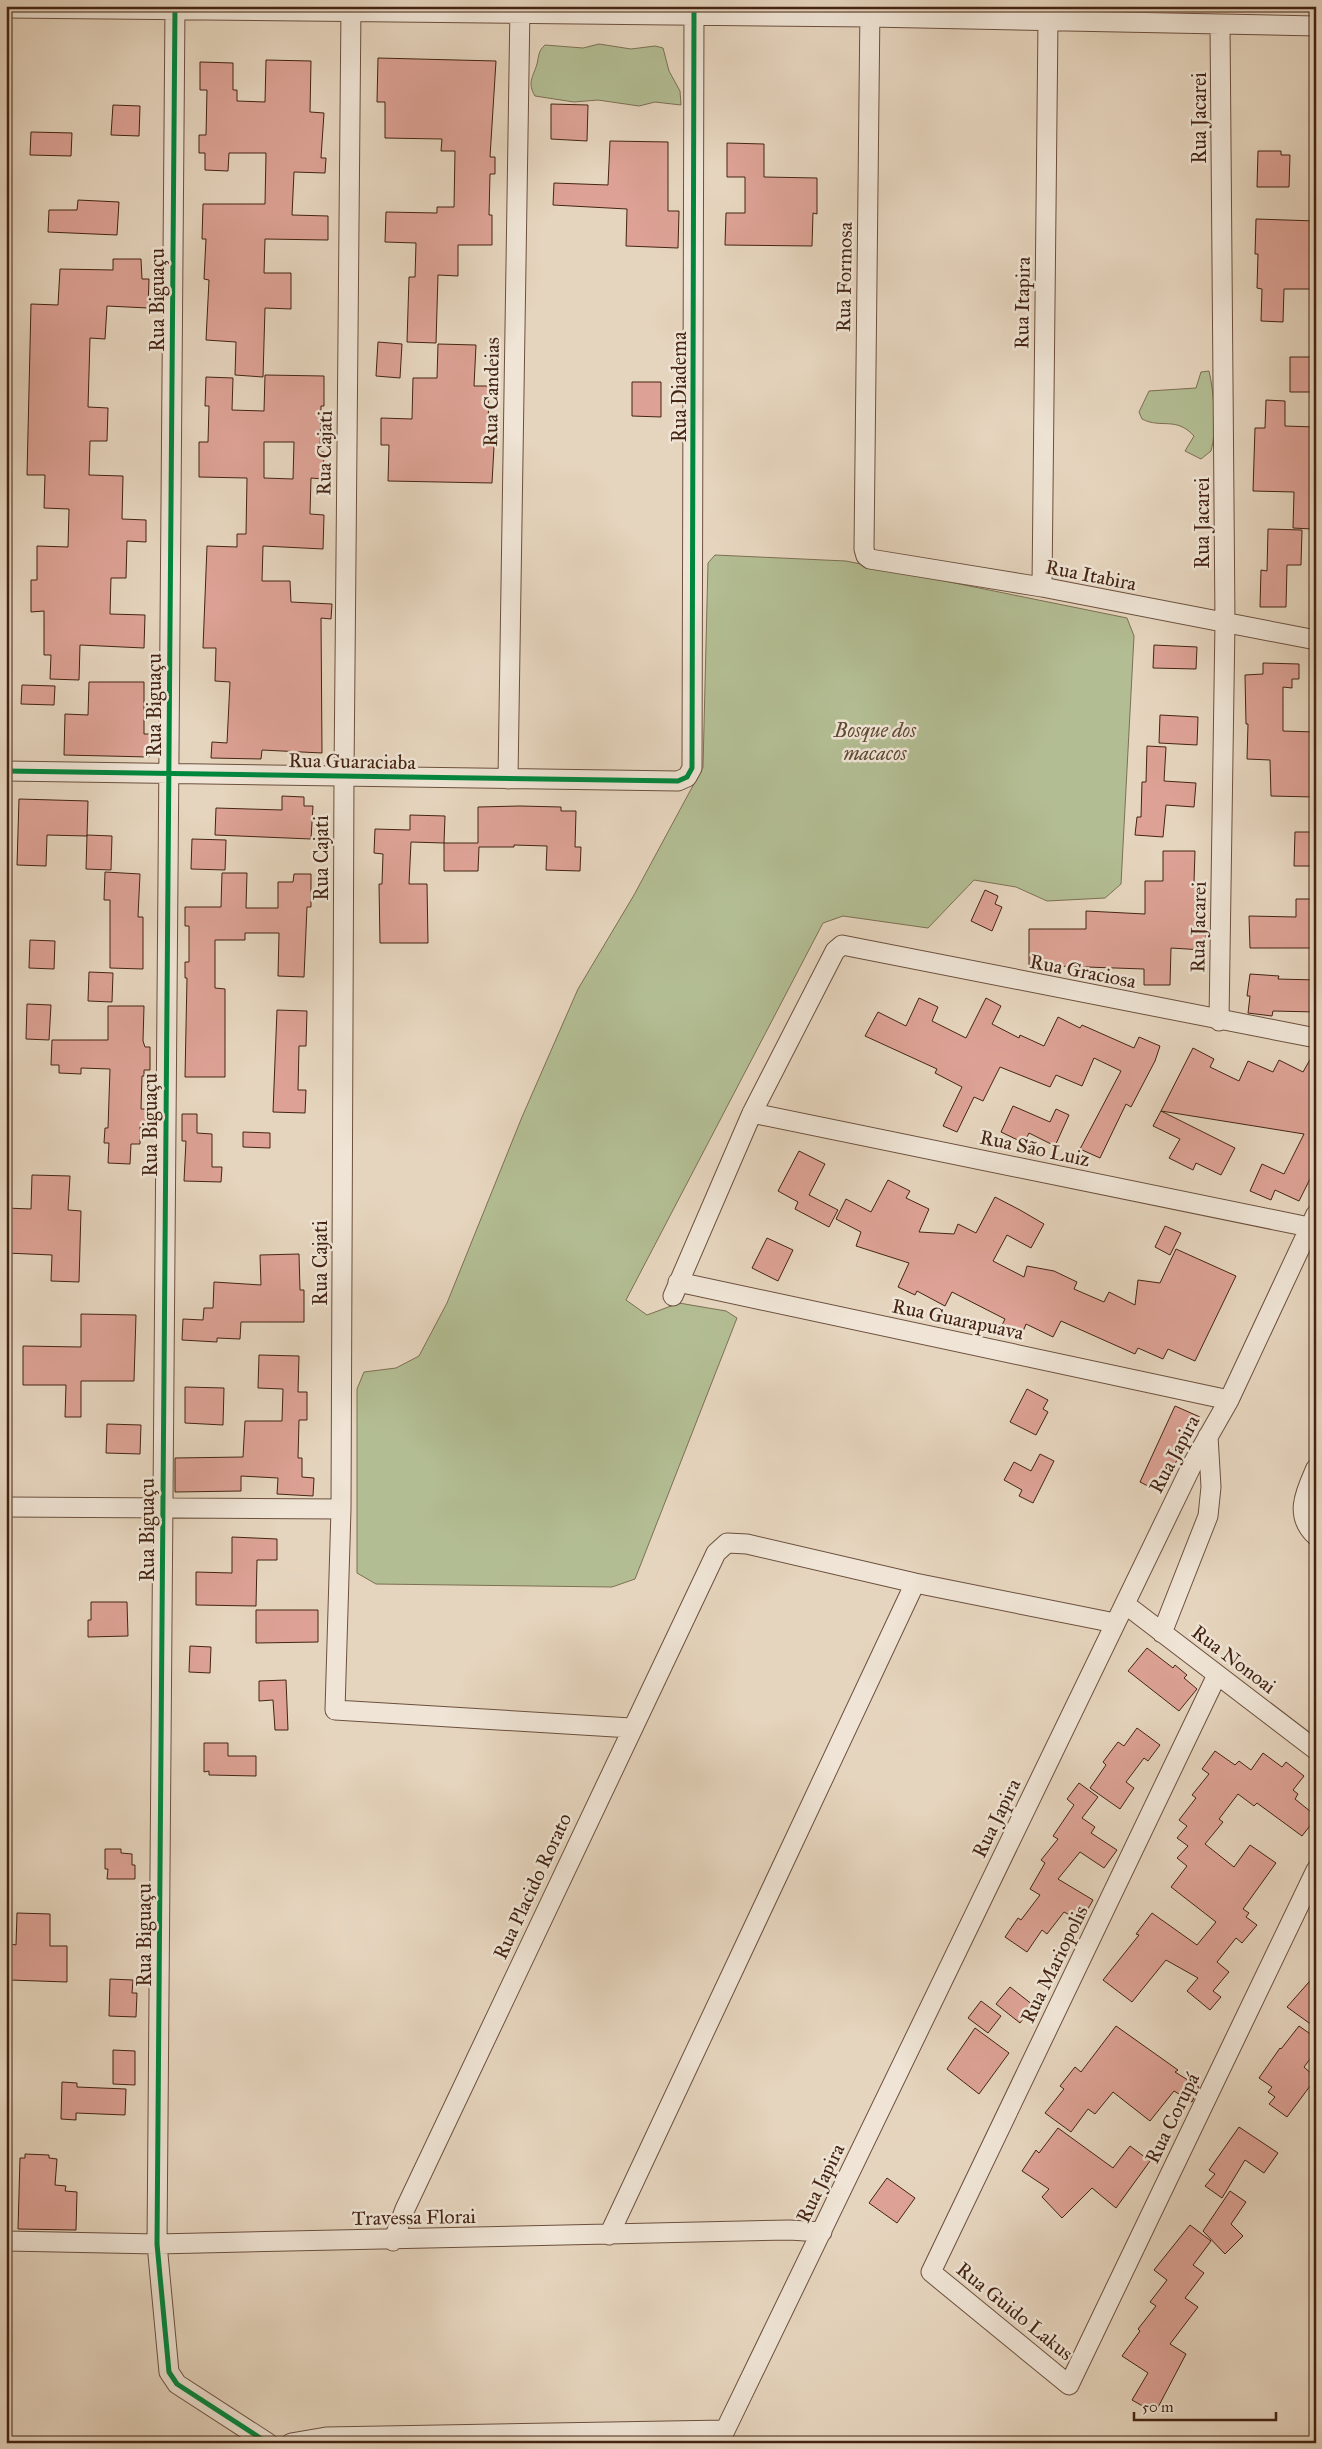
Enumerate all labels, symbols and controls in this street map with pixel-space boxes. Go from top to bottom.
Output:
street label: Rua Jacarei [1187,72,1212,164]
street label: Rua Formosa [831,221,857,332]
street label: Rua Biguaçu [145,248,170,352]
street label: Rua Itapira [1009,256,1035,349]
street label: Rua Diadema [667,331,691,442]
street label: Rua Candeias [478,337,504,447]
street label: Rua Cajati [311,410,337,496]
street label: Rua Jacarei [1190,477,1215,569]
street label: Rua Itabira [1044,554,1139,596]
street label: Rua Biguaçu [142,653,167,757]
park label: Bosque dos macacos [833,718,917,765]
street label: Rua Guaraciaba [288,748,417,774]
street label: Rua Cajati [309,815,333,901]
street label: Rua Jacarei [1185,881,1212,973]
street label: Rua Graciosa [1028,949,1139,993]
street label: Rua Biguaçu [138,1073,163,1177]
street label: Rua São Luiz [978,1125,1092,1171]
street label: Rua Cajati [308,1220,332,1306]
street label: Rua Guarapuava [890,1293,1027,1345]
street label: Rua Japira [1143,1410,1206,1498]
street label: Rua Biguaçu [135,1478,160,1582]
street label: Rua Nonoai [1187,1620,1281,1699]
street label: Rua Japira [967,1774,1027,1862]
street label: Rua Placido Rorato [488,1809,576,1963]
street label: Rua Biguaçu [132,1883,157,1987]
street label: Rua Mariopolis [1015,1901,1093,2027]
street label: Rua Corupá [1140,2068,1204,2167]
street label: Rua Japira [791,2139,851,2227]
street label: Travessa Florai [352,2204,477,2230]
street label: Rua Guido Lakus [952,2257,1078,2365]
scale bar [1134,2389,1277,2421]
text: 50 m [1142,2398,1174,2416]

